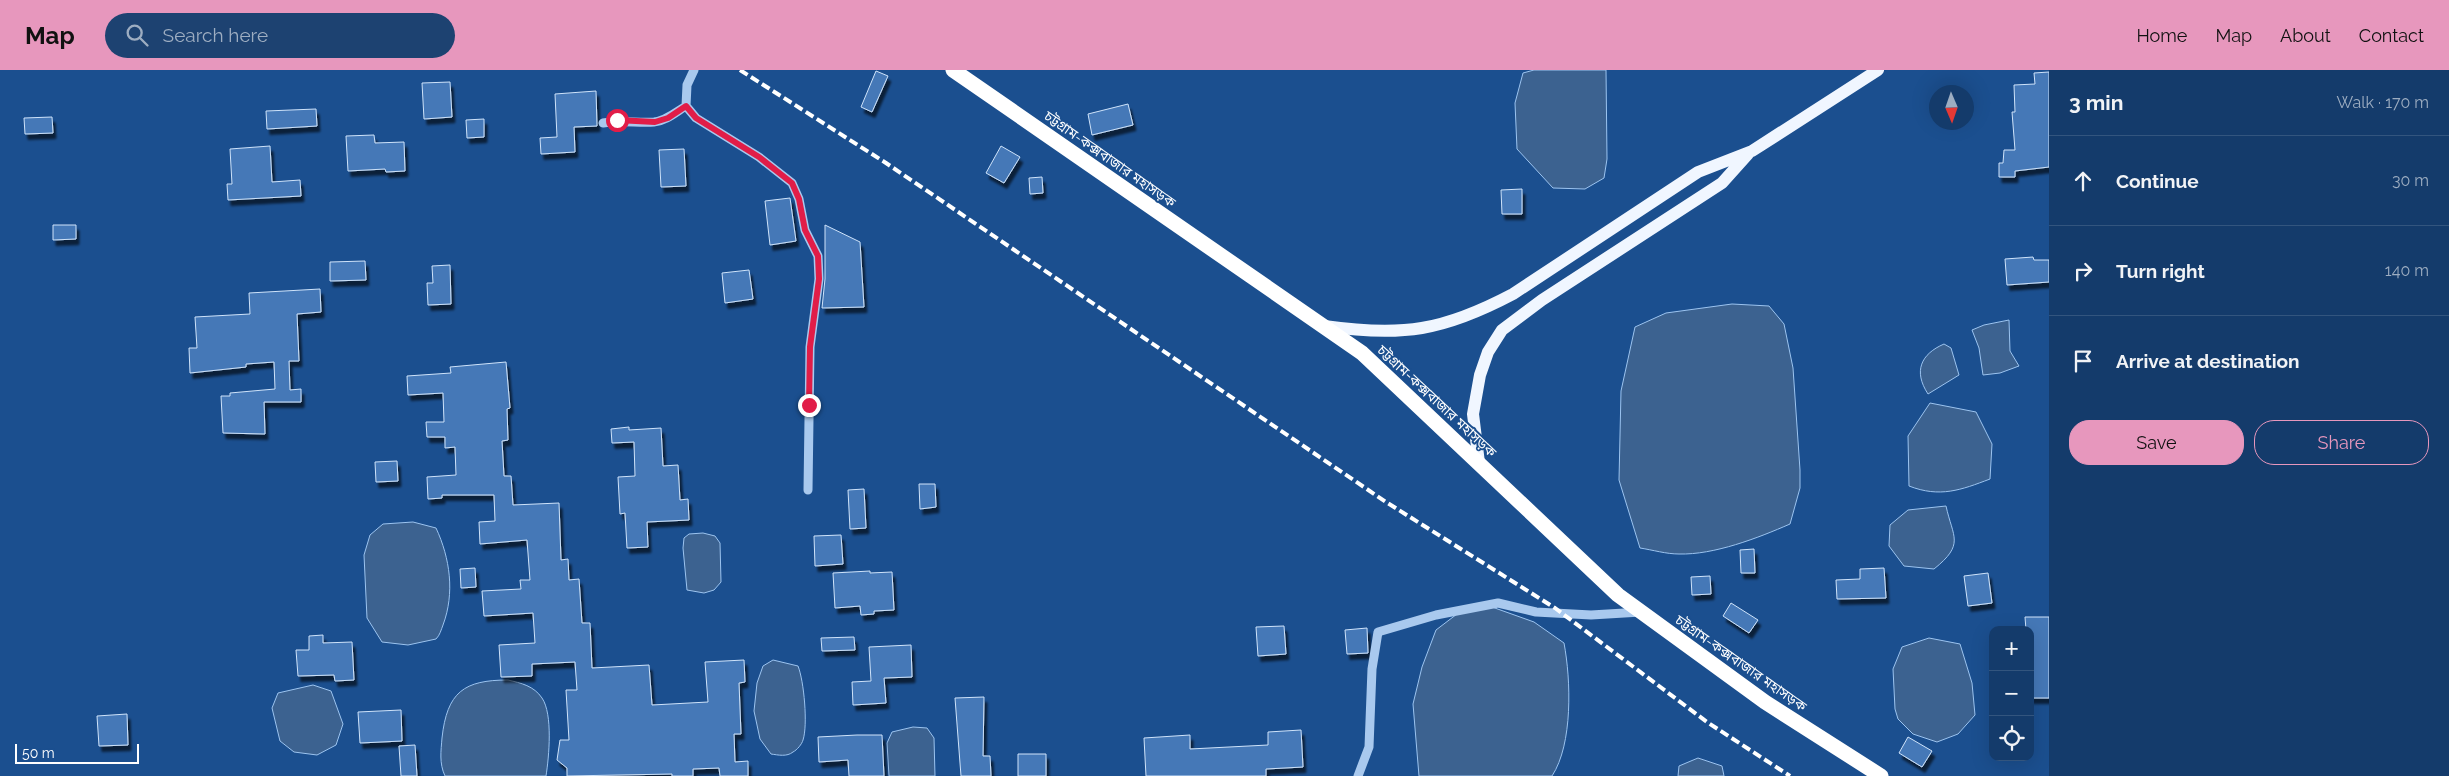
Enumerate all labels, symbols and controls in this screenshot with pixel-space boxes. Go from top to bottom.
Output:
search box [105,13,455,58]
text: Map [25,21,75,50]
icon: search [123,21,151,49]
text: Search here [163,24,268,46]
text: Home [2136,25,2187,46]
text: Map [2215,25,2252,46]
text: About [2280,25,2331,46]
text: Contact [2359,25,2424,46]
north arrow [1929,85,1974,130]
text: 3 min [2069,90,2123,115]
text: Walk · 170 m [2337,93,2429,112]
street label: চট্টগ্রাম-কক্সবাজার মহাসড়ক [1040,107,1179,211]
route start [606,109,629,132]
icon: ahead [2069,167,2097,195]
text: Continue [2116,170,2199,192]
text: 30 m [2392,171,2429,190]
icon: right [2069,257,2097,285]
text: Turn right [2116,260,2205,282]
text: 140 m [2385,261,2429,280]
street label: চট্টগ্রাম-কক্সবাজার মহাসড়ক [1374,341,1500,461]
icon: arrive [2069,347,2097,375]
text: Arrive at destination [2116,350,2300,372]
route end [798,394,821,417]
button: Save [2069,420,2244,465]
button: Share [2254,420,2429,465]
street label: চট্টগ্রাম-কক্সবাজার মহাসড়ক [1671,611,1810,715]
map controls [1989,626,2034,761]
button: + [1989,626,2034,671]
button: − [1989,671,2034,716]
button: locate [1989,716,2034,761]
scale bar [15,741,139,764]
text: 50 m [22,745,55,761]

